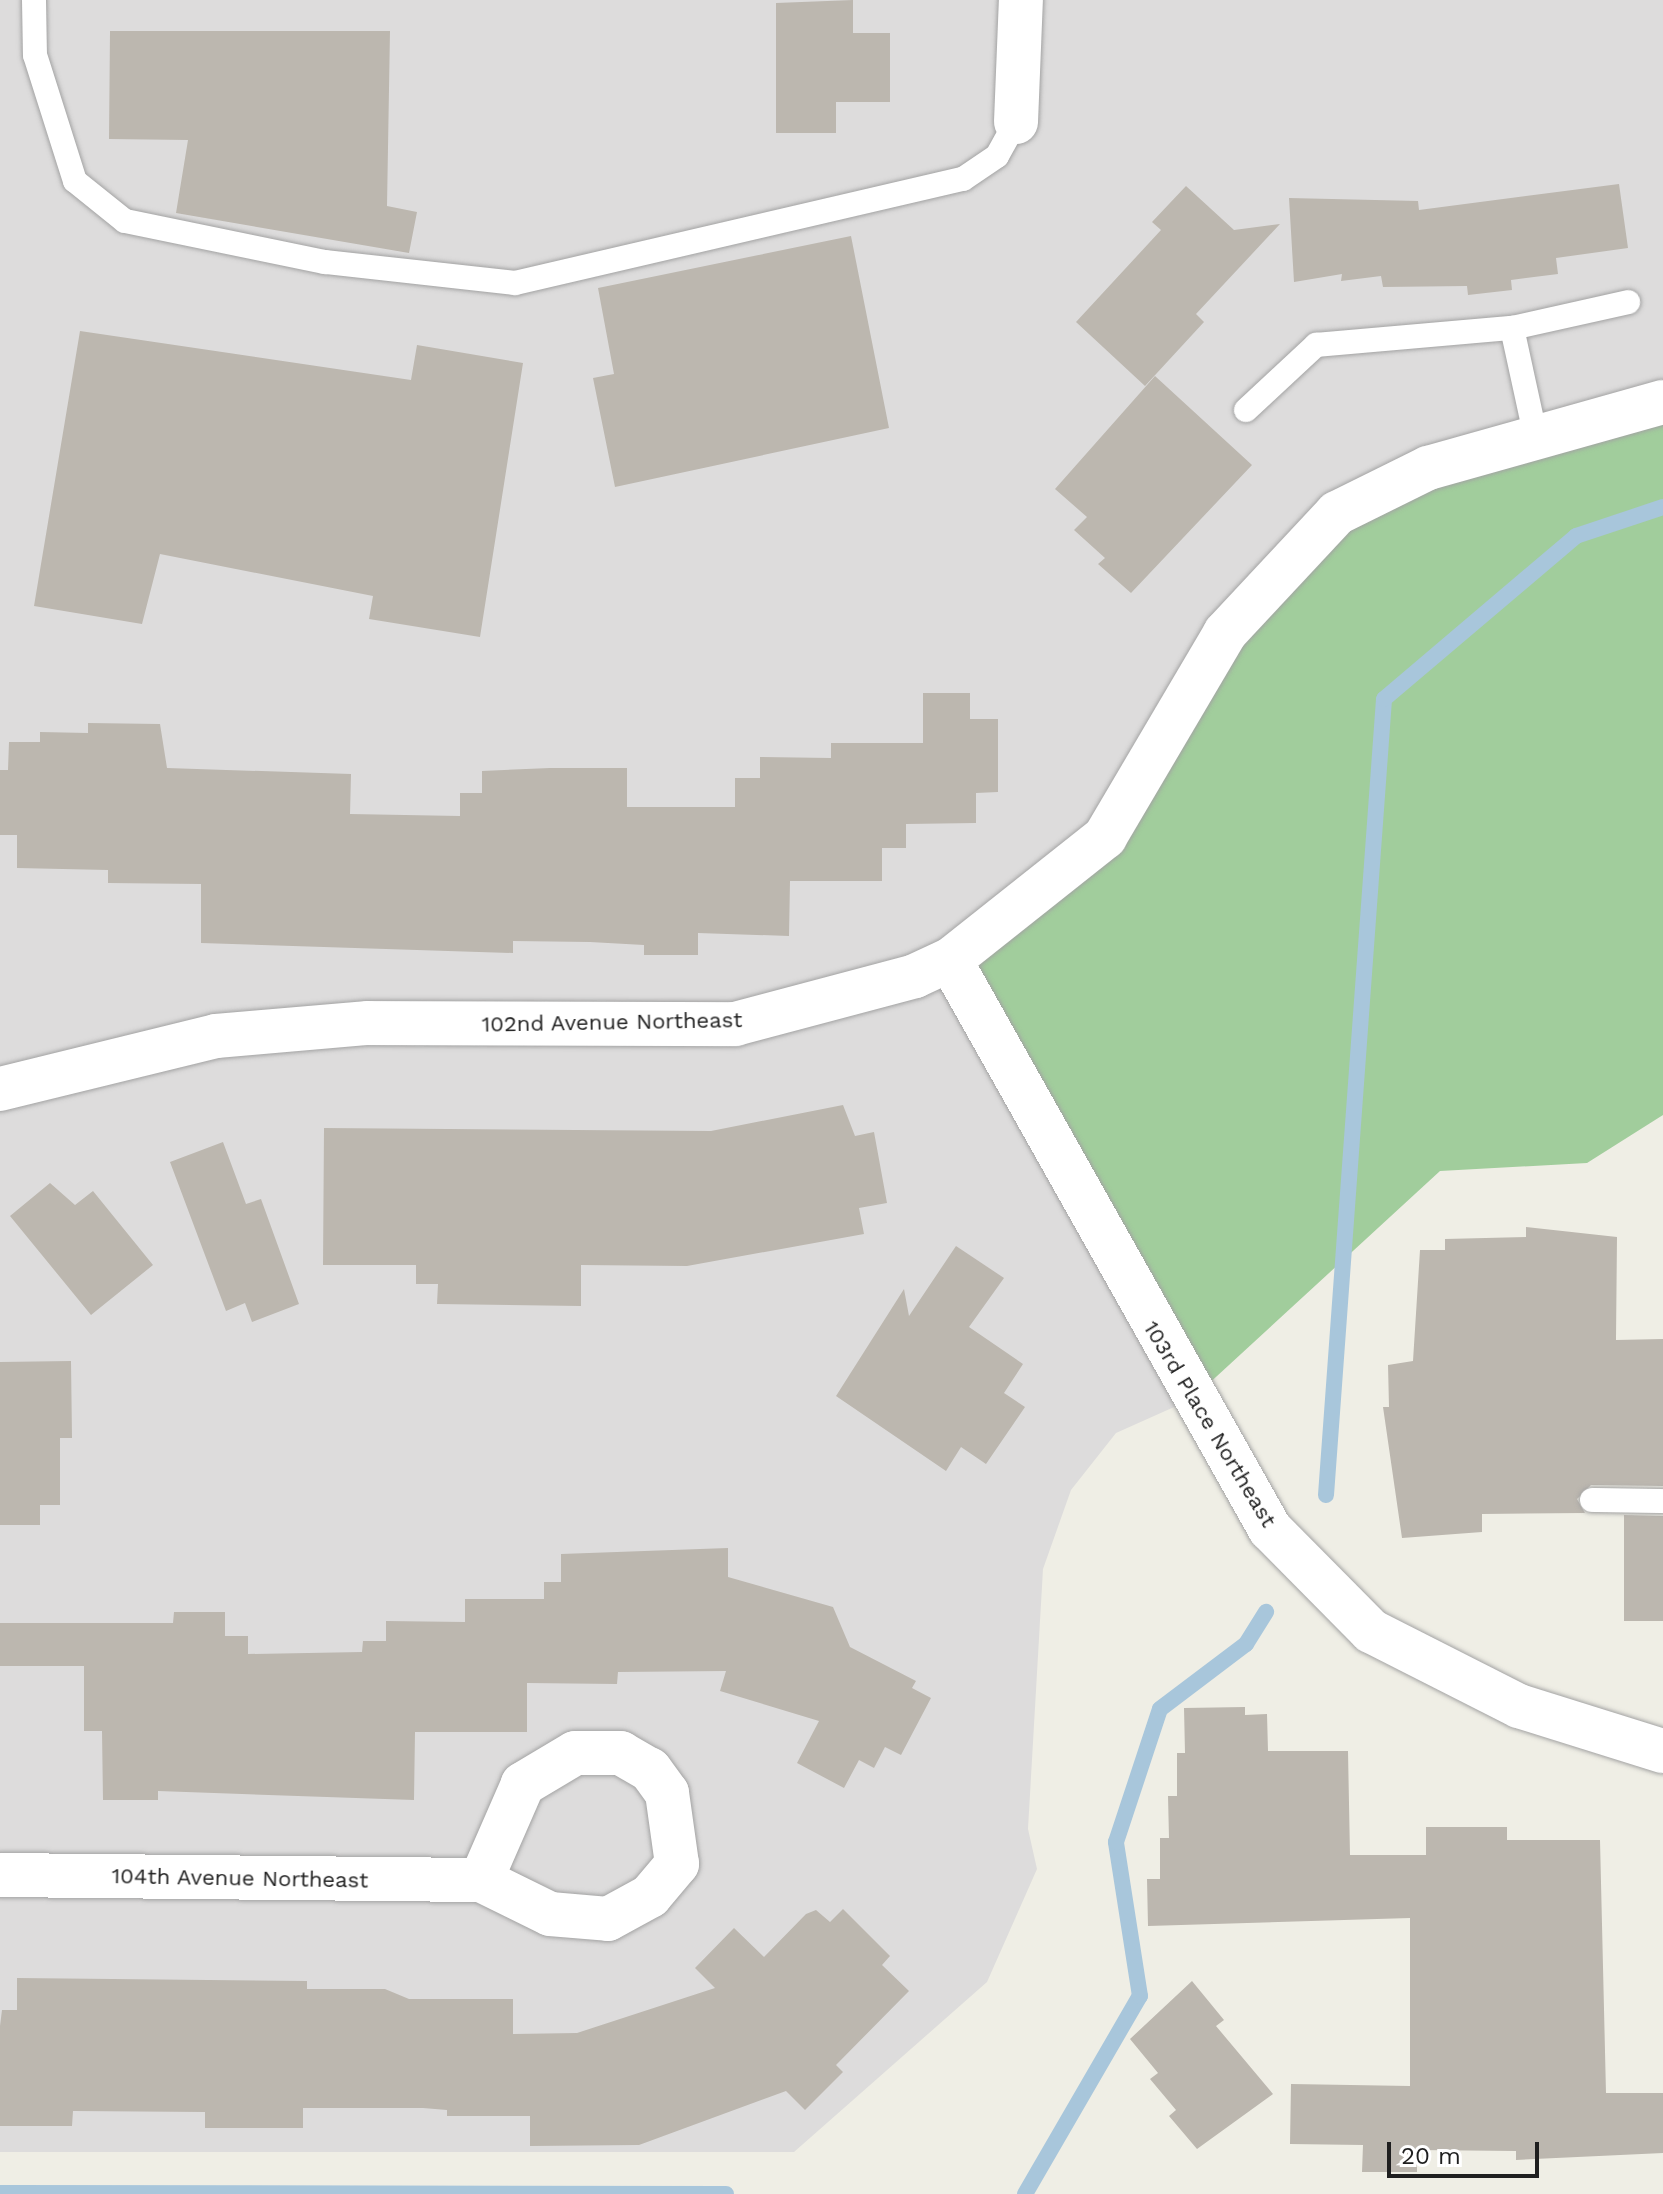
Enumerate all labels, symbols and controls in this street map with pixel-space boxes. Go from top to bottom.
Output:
street label: 102nd Avenue Northeast [481,1007,743,1037]
street label: 103rd Place Northeast [1138,1316,1282,1532]
street label: 104th Avenue Northeast [111,1863,369,1893]
scale bar [1391,2126,1543,2176]
text: 20 m [1401,2142,1461,2170]

